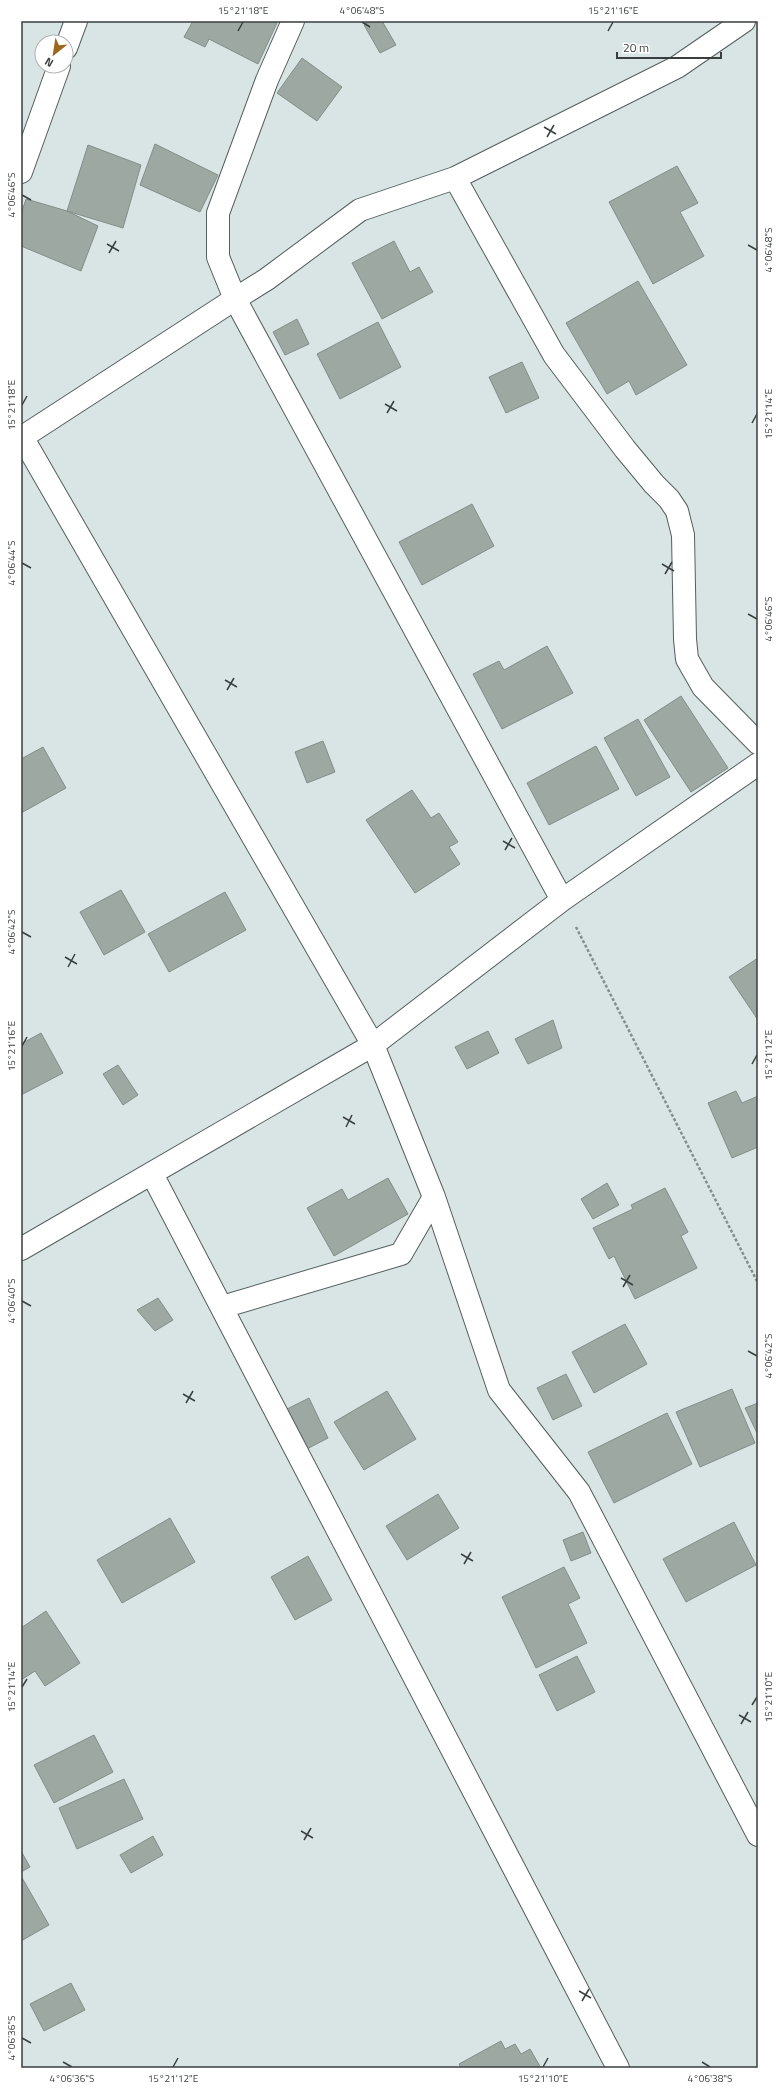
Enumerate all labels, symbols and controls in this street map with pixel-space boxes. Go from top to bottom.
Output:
text: 15°21'18"E [218,3,269,18]
text: 4°06'48"S [340,3,384,18]
text: 15°21'16"E [588,3,639,18]
north arrow [34,34,74,74]
scale bar [617,34,721,60]
text: 20 m [623,38,649,57]
text: N [42,54,56,71]
text: 4°06'46"S [4,173,19,217]
text: 4°06'48"S [761,228,776,272]
text: 15°21'18"E [4,379,19,430]
text: 15°21'14"E [761,388,776,439]
text: 4°06'44"S [4,541,19,585]
text: 4°06'46"S [761,597,776,641]
text: 4°06'42"S [4,910,19,954]
text: 15°21'16"E [4,1020,19,1071]
text: 15°21'12"E [761,1029,776,1080]
text: 4°06'40"S [4,1279,19,1323]
text: 4°06'42"S [761,1334,776,1378]
text: 15°21'14"E [4,1661,19,1712]
text: 15°21'10"E [761,1671,776,1722]
text: 4°06'36"S [4,2016,19,2060]
text: 4°06'36"S [50,2071,94,2086]
text: 15°21'12"E [148,2071,199,2086]
text: 15°21'10"E [518,2071,569,2086]
text: 4°06'38"S [688,2071,732,2086]

